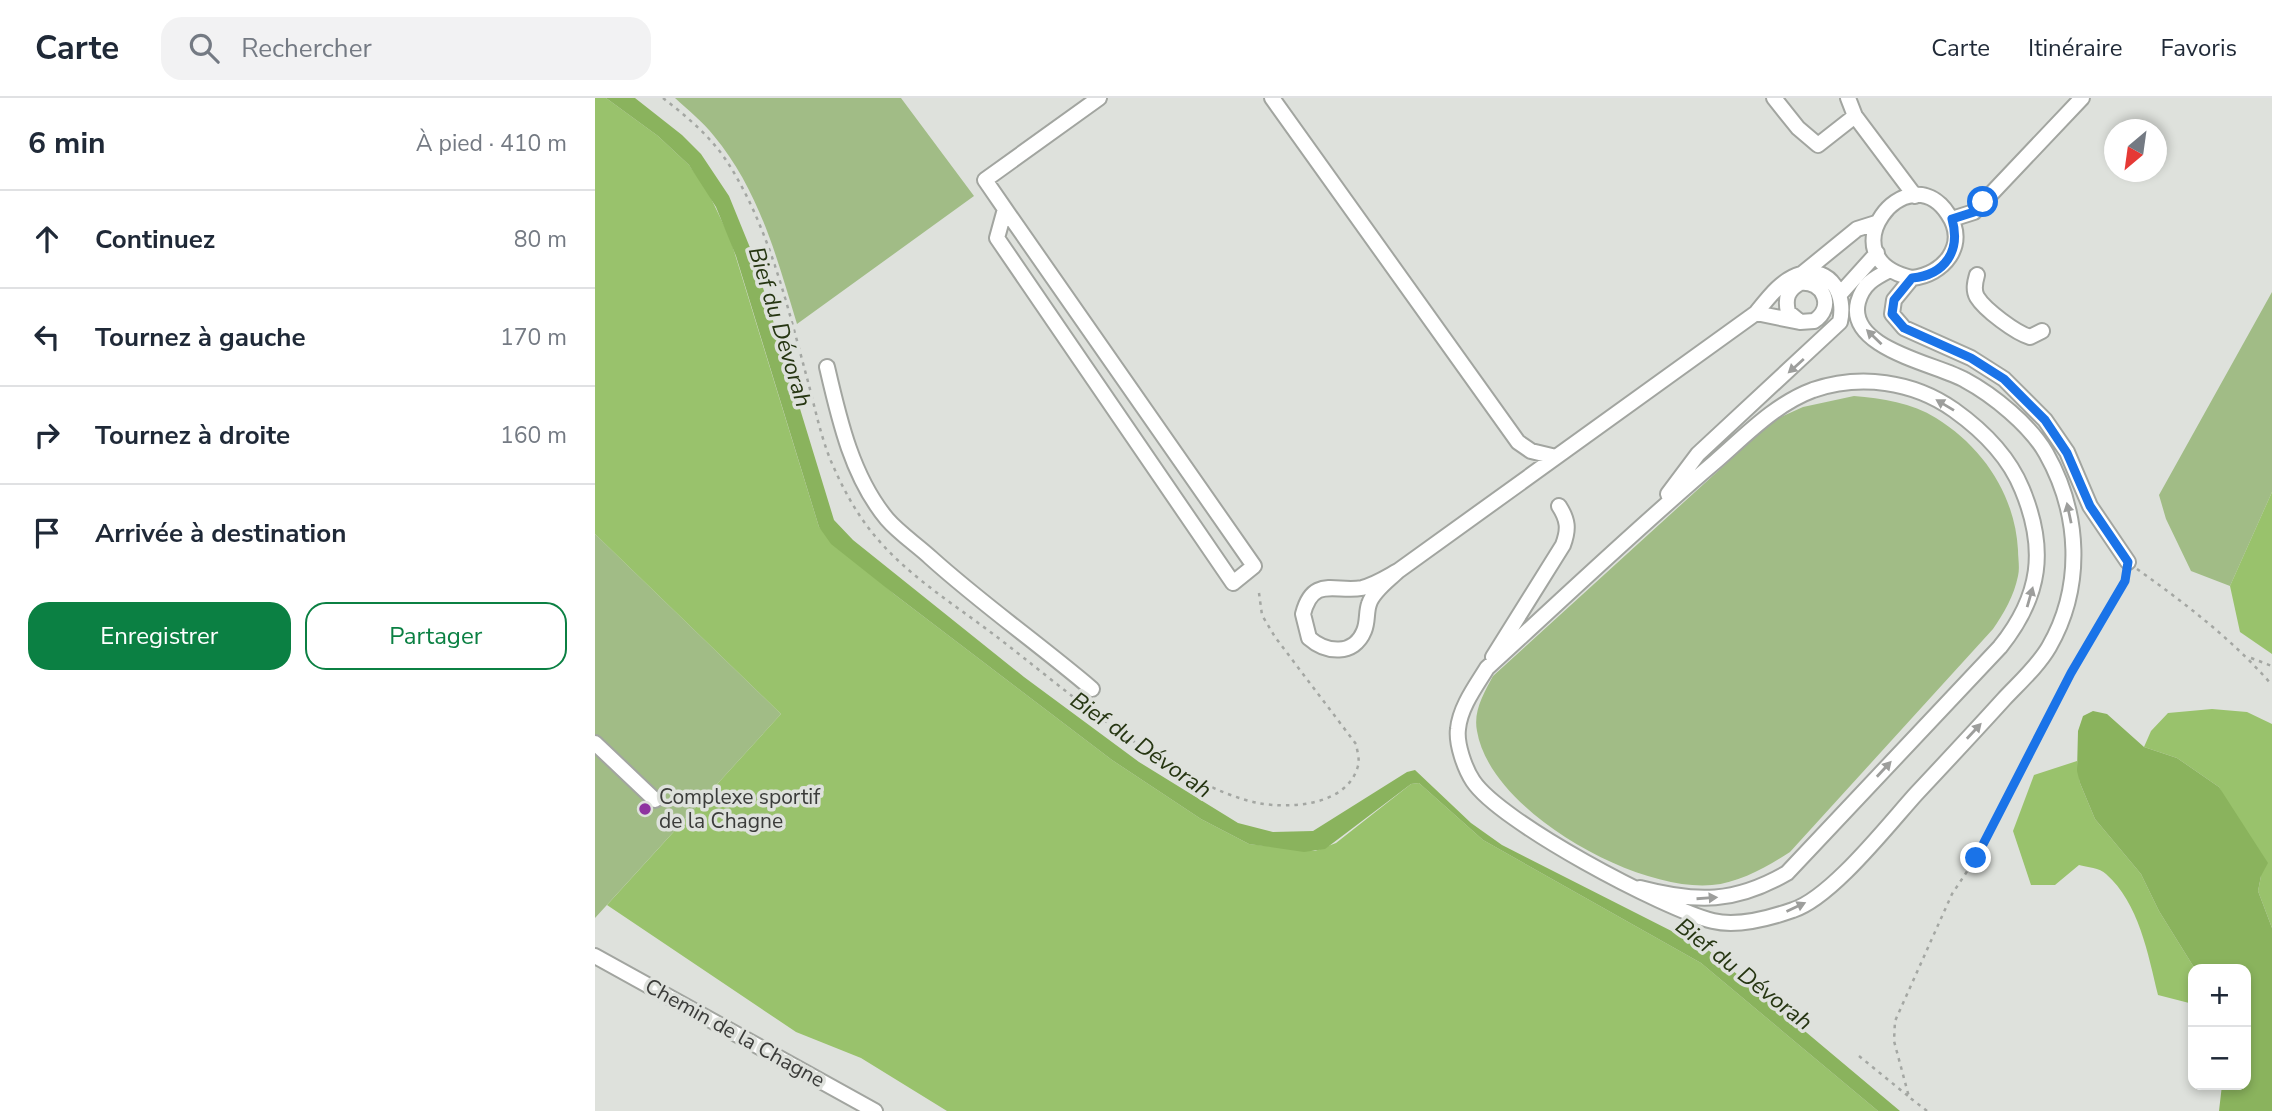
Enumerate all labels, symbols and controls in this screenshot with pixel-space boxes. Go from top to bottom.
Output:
search box [161,17,651,80]
text: Carte [35,26,119,71]
icon: search [185,29,223,67]
text: Rechercher [241,31,372,66]
text: Carte [1931,32,1990,64]
text: Itinéraire [2028,32,2122,64]
text: Favoris [2160,32,2237,64]
north arrow [2104,119,2167,182]
text: 6 min [28,123,106,164]
text: À pied · 410 m [416,128,567,159]
route start [1967,186,1998,217]
icon: ahead [28,220,66,258]
text: Continuez [95,222,215,257]
text: 80 m [514,224,567,255]
water label: Bief du Dévorah [741,243,819,411]
icon: left [28,318,66,356]
text: Tournez à gauche [95,320,306,355]
text: 170 m [500,322,567,353]
one-way arrow [1865,329,1882,346]
one-way arrow [1788,357,1805,373]
one-way arrow [1935,398,1954,411]
icon: right [28,416,66,454]
text: Tournez à droite [95,418,290,453]
text: 160 m [500,420,567,451]
one-way arrow [2064,502,2075,524]
icon: arrive [28,514,66,552]
text: Arrivée à destination [95,516,346,551]
one-way arrow [2026,587,2036,608]
button: Enregistrer [28,602,291,670]
button: Partager [305,602,567,670]
water label: Bief du Dévorah [1064,685,1218,805]
one-way arrow [1966,723,1982,740]
one-way arrow [1876,761,1893,778]
place label: Complexe sportif de la Chagne [659,783,821,835]
marker: Complexe sportif de la Chagne [637,801,653,817]
route end [1960,842,1991,873]
one-way arrow [1696,892,1718,903]
one-way arrow [1786,901,1806,913]
water label: Bief du Dévorah [1669,911,1819,1037]
map controls [2188,964,2251,1090]
button: + [2188,964,2251,1027]
street label: Chemin de la Chagne [640,972,830,1094]
button: − [2188,1027,2251,1090]

